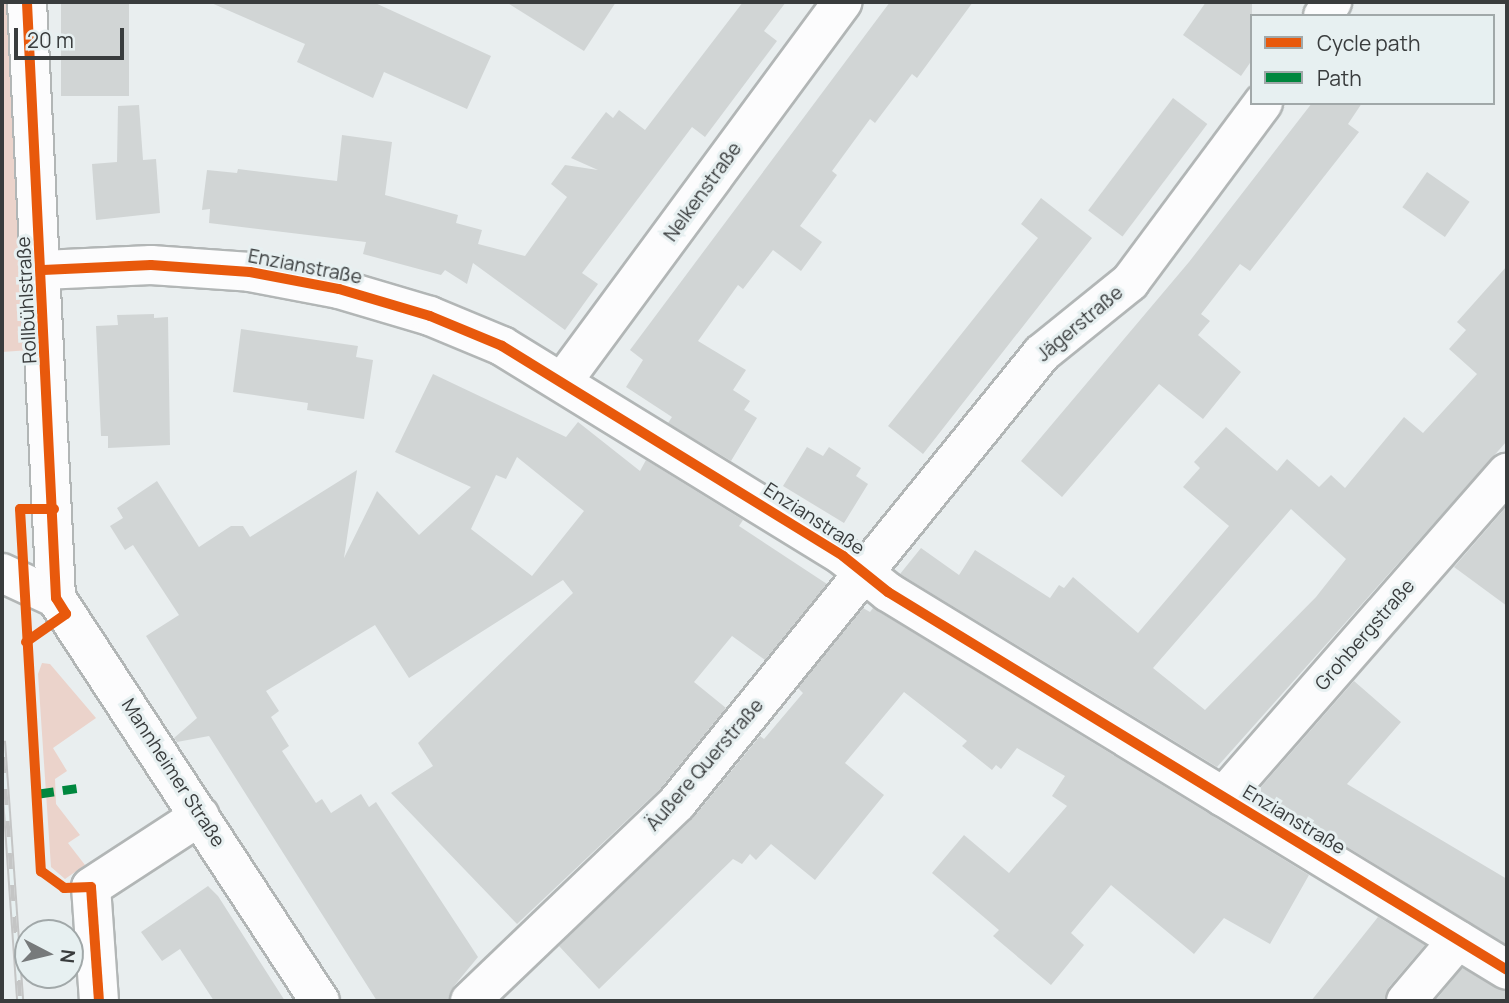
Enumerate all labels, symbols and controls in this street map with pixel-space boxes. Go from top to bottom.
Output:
scale bar [18,14,128,58]
legend [1250,14,1495,105]
text: 20 m [27,26,74,54]
text: Cycle path [1317,29,1420,57]
text: Path [1317,64,1362,92]
street label: Nelkenstraße [659,138,747,246]
street label: Rollbühlstraße [12,236,42,364]
street label: Enzianstraße [246,245,364,289]
street label: Jägerstraße [1032,281,1128,367]
street label: Enzianstraße [759,478,869,560]
street label: Grohbergstraße [1311,575,1419,695]
street label: Mannheimer Straße [116,694,230,852]
street label: Äußere Querstraße [642,694,768,836]
street label: Enzianstraße [1239,780,1349,860]
north arrow [14,919,84,989]
text: N [54,948,82,965]

